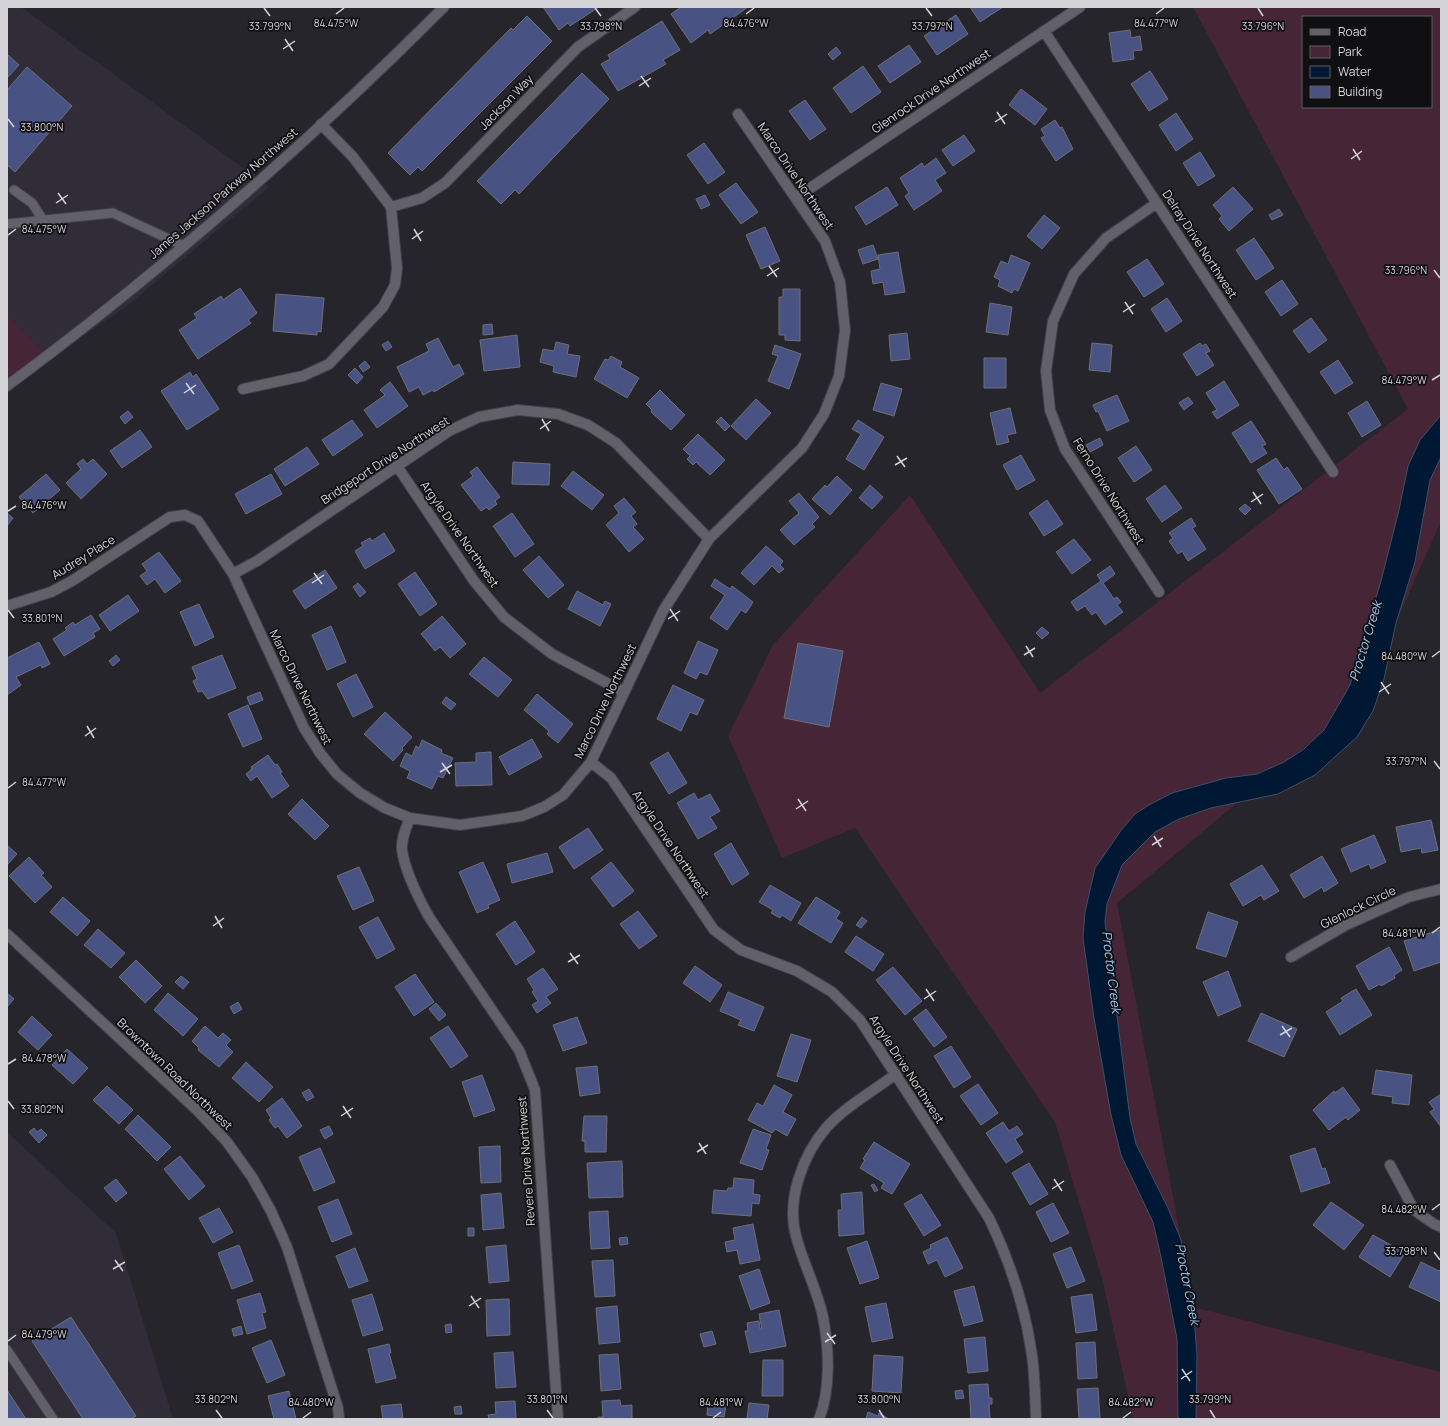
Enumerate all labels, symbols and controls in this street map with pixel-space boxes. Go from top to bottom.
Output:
text: 84.475°W [314,16,359,30]
text: 84.476°W [723,16,769,30]
text: 84.477°W [1134,16,1179,30]
legend [1302,16,1432,108]
text: 33.799°N [249,19,291,33]
text: 33.798°N [580,19,622,33]
text: 33.797°N [911,19,953,33]
text: 33.796°N [1242,19,1284,33]
text: Road [1338,23,1366,40]
text: Park [1338,43,1363,60]
street label: Glenrock Drive Northwest [868,45,994,137]
text: Water [1338,63,1372,80]
street label: Jackson Way [475,70,537,133]
text: Building [1338,83,1382,100]
street label: Marco Drive Northwest [754,119,838,233]
text: 33.800°N [21,120,64,134]
street label: James Jackson Parkway Northwest [145,123,301,262]
street label: Delray Drive Northwest [1159,186,1242,302]
text: 84.475°W [22,222,67,236]
text: 33.796°N [1385,263,1427,277]
text: 84.479°W [1381,373,1427,387]
street label: Bridgeport Drive Northwest [317,412,453,508]
street label: Ferno Drive Northwest [1069,434,1149,548]
street label: Argyle Drive Northwest [417,477,503,591]
text: 84.476°W [21,498,67,512]
street label: Audrey Place [48,531,118,583]
water label: Proctor Creek [1344,596,1386,683]
text: 33.801°N [22,611,63,625]
street label: Marco Drive Northwest [266,627,336,748]
street label: Marco Drive Northwest [570,640,640,761]
text: 84.480°W [1381,649,1427,663]
text: 33.797°N [1385,754,1427,768]
text: 84.477°W [22,775,67,789]
street label: Argyle Drive Northwest [629,787,714,901]
street label: Glenlock Circle [1317,881,1399,933]
text: 84.481°W [1382,926,1426,940]
water label: Proctor Creek [1098,930,1126,1017]
street label: Argyle Drive Northwest [865,1011,949,1127]
street label: Browntown Road Northwest [114,1014,237,1134]
text: 84.478°W [22,1051,67,1065]
street label: Revere Drive Northwest [513,1095,539,1226]
text: 33.802°N [21,1102,63,1116]
text: 84.482°W [1381,1202,1427,1216]
water label: Proctor Creek [1171,1242,1205,1329]
text: 33.798°N [1385,1244,1427,1258]
text: 84.479°W [21,1327,67,1341]
text: 33.802°N [195,1392,237,1406]
text: 33.801°N [527,1392,568,1406]
text: 33.800°N [858,1392,901,1406]
text: 33.799°N [1189,1392,1231,1406]
text: 84.480°W [288,1395,334,1409]
text: 84.481°W [699,1395,743,1409]
text: 84.482°W [1108,1395,1154,1409]

